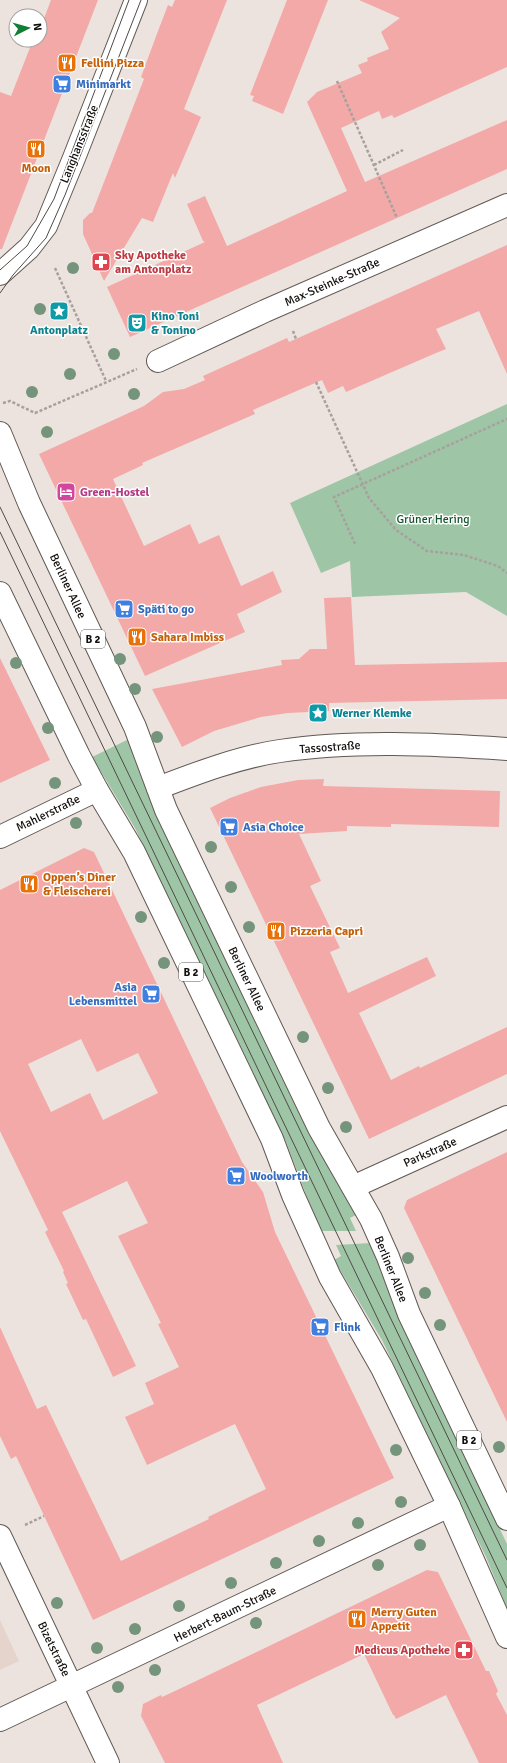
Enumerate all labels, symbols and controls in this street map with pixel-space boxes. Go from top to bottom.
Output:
north arrow [8,8,48,48]
text: N [31,23,44,31]
restaurant icon: Fellini Pizza [56,52,78,74]
place label: Fellini Pizza [81,56,144,71]
supermarket icon: Minimarkt [51,73,73,95]
place label: Minimarkt [76,77,132,92]
street label: Langhansstraße [57,103,102,185]
restaurant icon: Moon [25,138,47,160]
place label: Moon [21,161,51,176]
place label: Sky Apotheke am Antonplatz [115,248,192,277]
pharmacy icon: Sky Apotheke am Antonplatz [90,251,112,273]
street label: Max-Steinke-Straße [282,255,382,310]
place icon: Antonplatz [48,300,70,322]
place label: Kino Toni & Tonino [151,309,199,338]
theatre icon: Kino Toni & Tonino [126,312,148,334]
place label: Antonplatz [30,323,89,338]
hotel icon: Green-Hostel [55,481,77,503]
place label: Green-Hostel [80,485,150,500]
park label: Grüner Hering [396,512,470,527]
street label: Berliner Allee [46,551,89,621]
supermarket icon: Späti to go [113,598,135,620]
place label: Späti to go [138,602,194,617]
restaurant icon: Sahara Imbiss [126,626,148,648]
road number: B 2 [81,630,105,648]
place label: Sahara Imbiss [151,630,225,645]
place icon: Werner Klemke [307,702,329,724]
place label: Werner Klemke [332,706,412,721]
street label: Tassostraße [299,738,361,757]
street label: Mahlerstraße [14,791,83,835]
supermarket icon: Asia Choice [218,816,240,838]
place label: Asia Choice [243,820,304,835]
place label: Oppen’s Diner & Fleischerei [43,870,116,899]
restaurant icon: Oppen’s Diner & Fleischerei [18,873,40,895]
restaurant icon: Pizzeria Capri [265,920,287,942]
place label: Pizzeria Capri [290,924,363,939]
street label: Berliner Allee [224,944,269,1014]
road number: B 2 [179,963,203,981]
place label: Asia Lebensmittel [69,980,137,1009]
supermarket icon: Asia Lebensmittel [140,983,162,1005]
street label: Parkstraße [401,1134,459,1171]
supermarket icon: Woolworth [225,1165,247,1187]
place label: Woolworth [250,1169,309,1184]
street label: Berliner Allee [370,1234,411,1304]
supermarket icon: Flink [309,1316,331,1338]
place label: Flink [334,1320,361,1335]
road number: B 2 [457,1431,481,1449]
street label: Herbert-Baum-Straße [171,1583,279,1646]
place label: Merry Guten Appetit [371,1605,437,1634]
restaurant icon: Merry Guten Appetit [346,1608,368,1630]
street label: Bizetstraße [34,1619,73,1679]
pharmacy icon: Medicus Apotheke [453,1639,475,1661]
place label: Medicus Apotheke [354,1643,450,1658]

